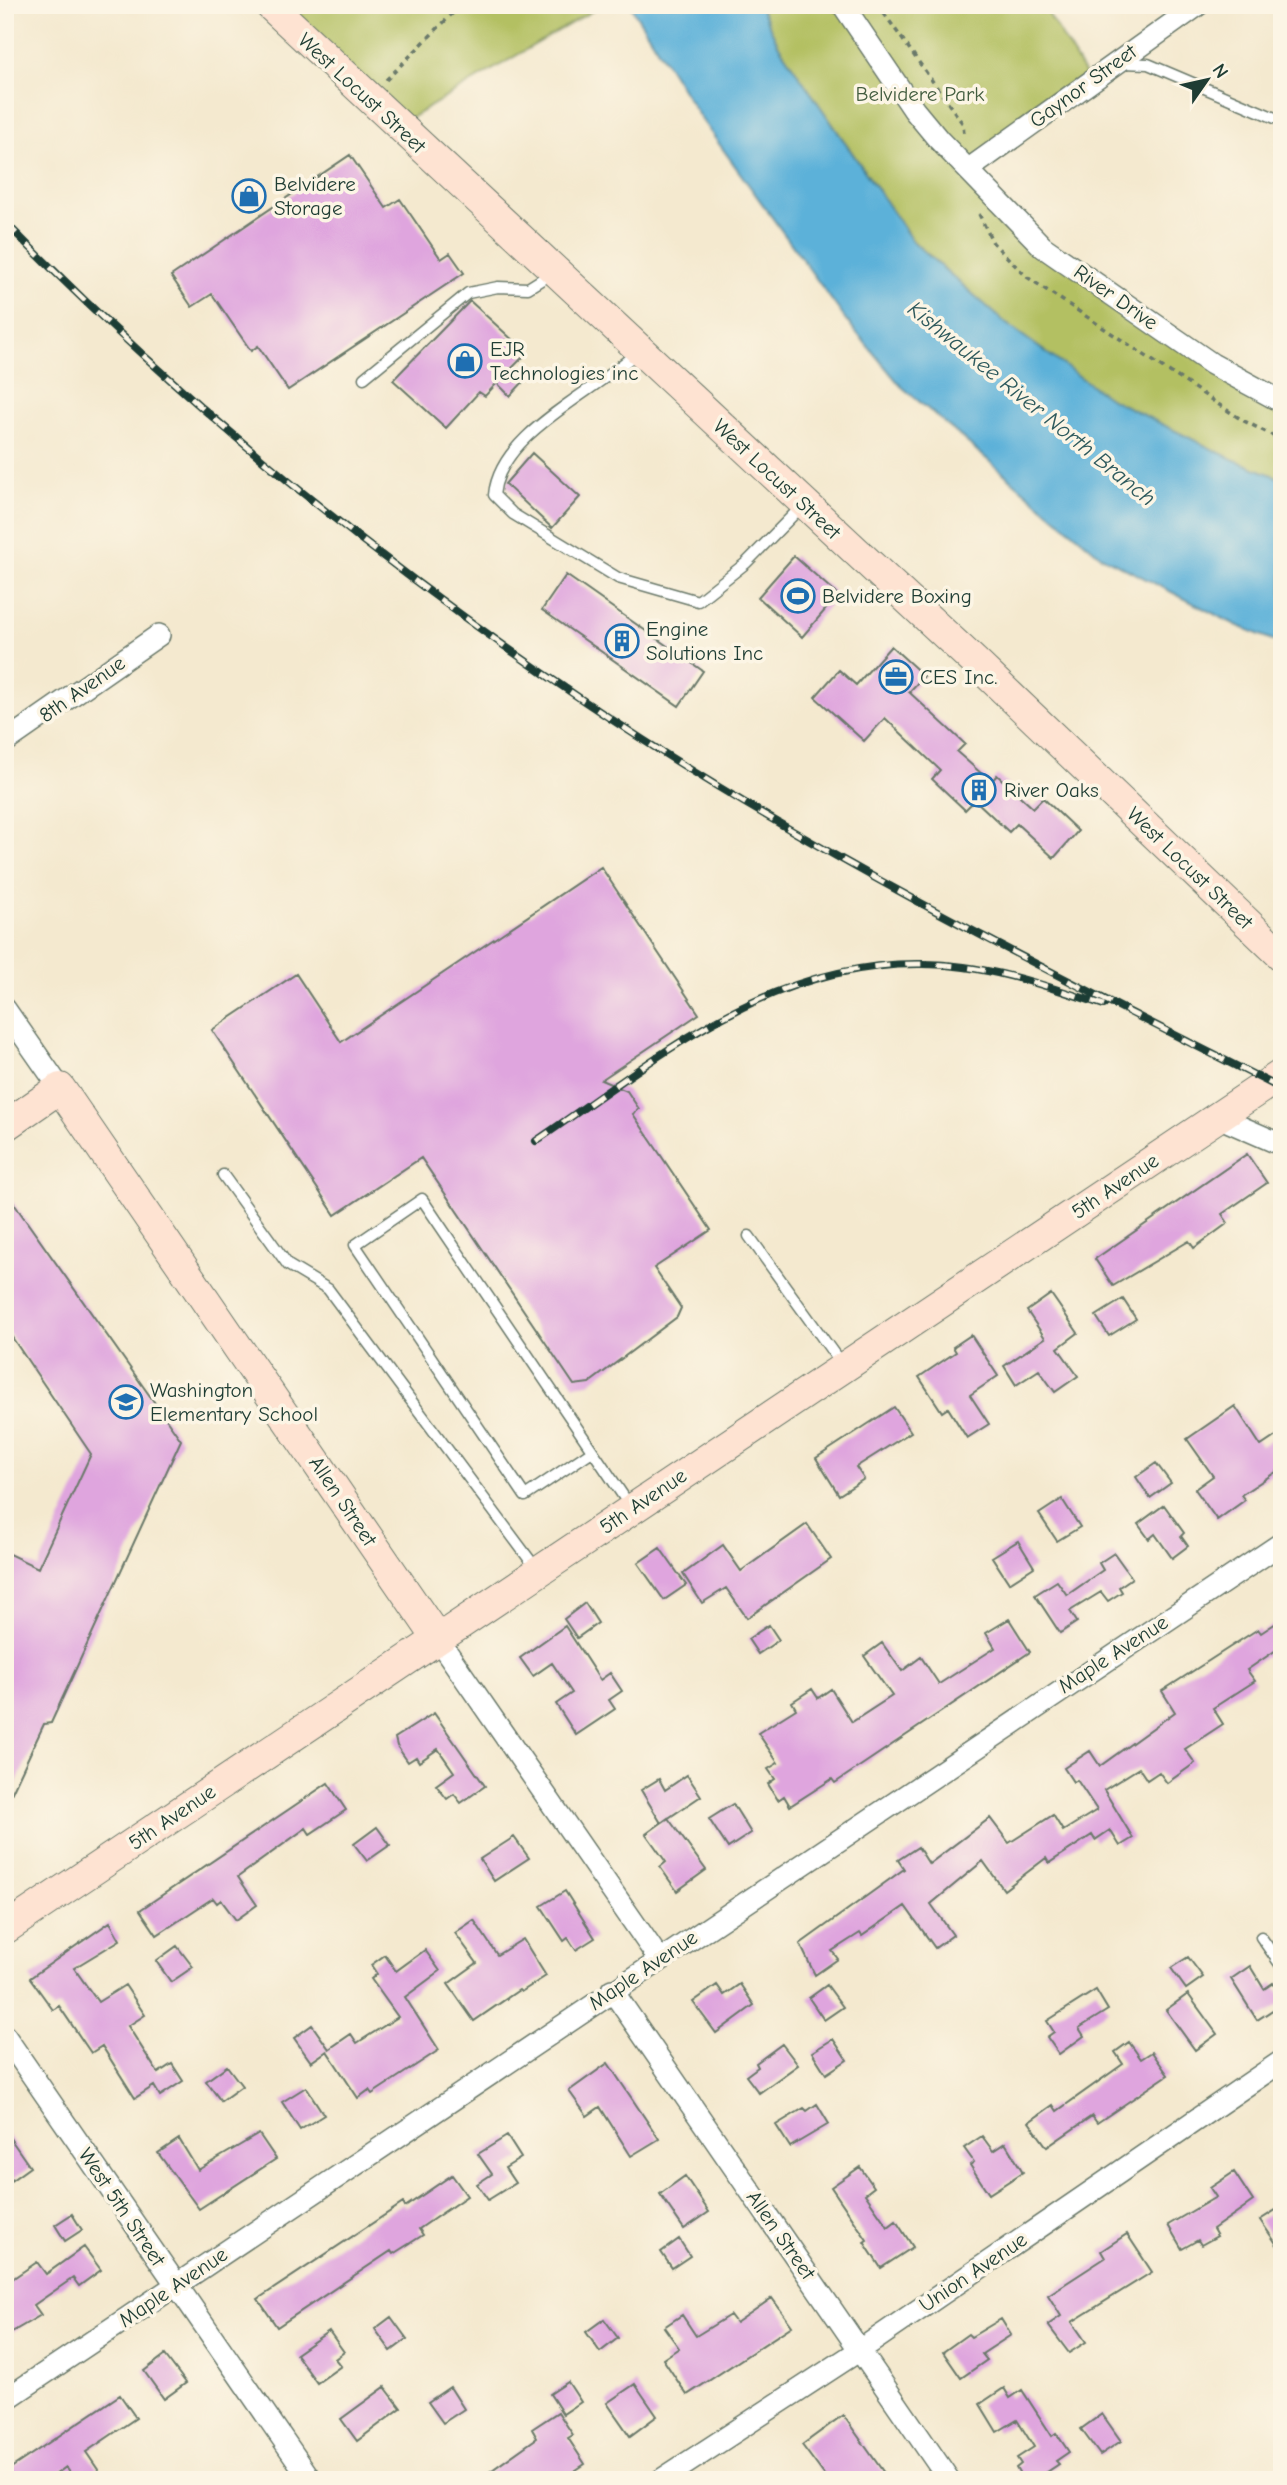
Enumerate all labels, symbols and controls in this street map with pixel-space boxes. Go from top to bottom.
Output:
street label: West Locust Street [293,28,431,159]
street label: Gaynor Street [1025,39,1142,133]
north arrow [1172,46,1242,116]
text: N [1208,60,1233,82]
park label: Belvidere Park [855,82,985,106]
place label: Belvidere Storage [274,172,356,220]
shop icon: Belvidere Storage [230,177,268,215]
street label: River Drive [1070,259,1162,335]
water label: Kishwaukee River North Branch [902,295,1161,512]
place label: EJR Technologies inc [490,337,638,385]
shop icon: EJR Technologies inc [446,342,484,380]
street label: West Locust Street [708,414,846,545]
sports icon: Belvidere Boxing [779,577,817,615]
place label: Belvidere Boxing [822,584,972,608]
place label: Engine Solutions Inc [646,617,763,665]
building icon: Engine Solutions Inc [603,622,641,660]
street label: 8th Avenue [35,651,129,727]
office icon: CES Inc. [877,658,915,696]
place label: CES Inc. [920,665,997,689]
building icon: River Oaks [960,771,998,809]
place label: River Oaks [1004,778,1099,802]
street label: West Locust Street [1122,802,1259,935]
street label: 5th Avenue [1067,1148,1163,1224]
place label: Washington Elementary School [150,1378,318,1426]
school or university icon: Washington Elementary School [107,1383,145,1421]
street label: Allen Street [304,1452,382,1551]
street label: 5th Avenue [595,1463,691,1539]
street label: Maple Avenue [1054,1610,1172,1698]
street label: 5th Avenue [124,1779,220,1855]
street label: Maple Avenue [584,1925,702,2015]
street label: West 5th Street [74,2143,171,2271]
street label: Allen Street [742,2186,821,2285]
street label: Union Avenue [915,2227,1031,2317]
street label: Maple Avenue [114,2242,232,2332]

